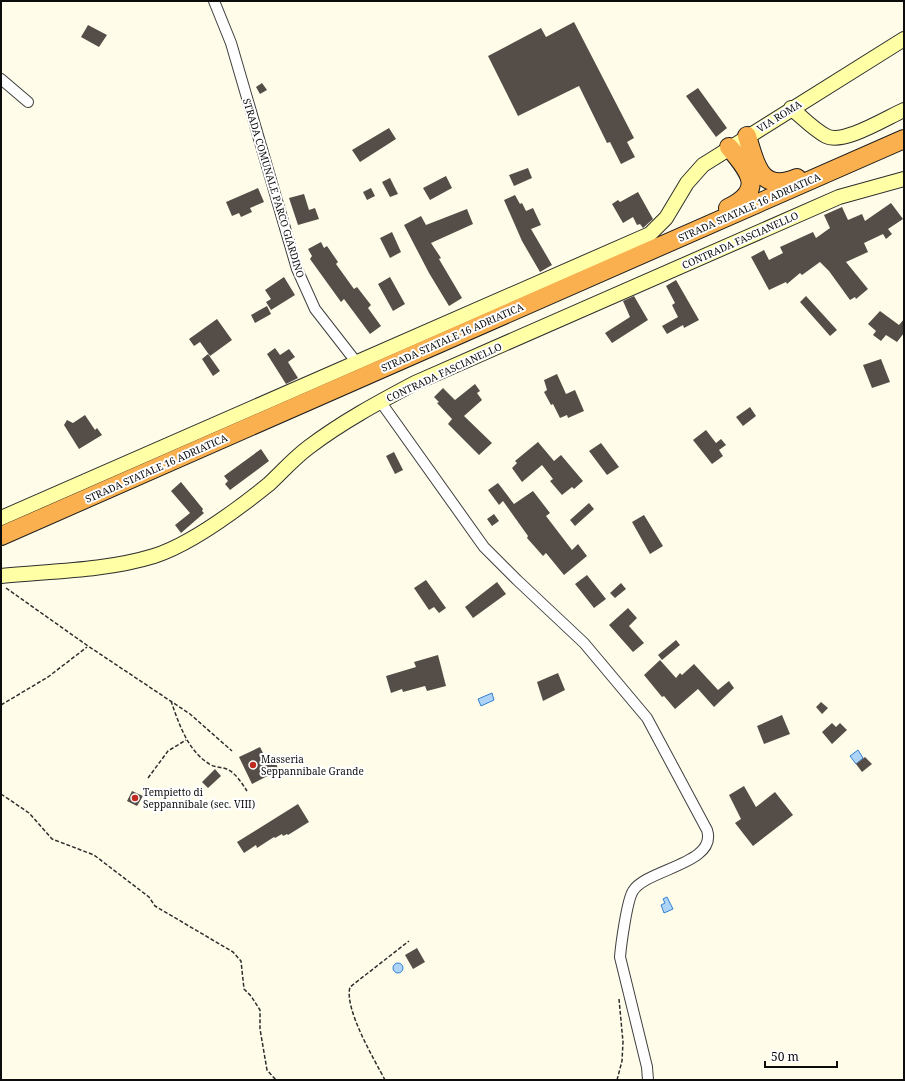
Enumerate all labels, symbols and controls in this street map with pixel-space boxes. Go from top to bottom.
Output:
street label: VIA ROMA [754,96,805,135]
street label: STRADA COMUNALE PARCO GIARDINO [240,97,308,279]
street label: STRADA STATALE 16 ADRIATICA [676,169,823,245]
street label: CONTRADA FASCIANELLO [680,208,800,272]
street label: STRADA STATALE 16 ADRIATICA [379,299,526,375]
street label: CONTRADA FASCIANELLO [384,339,504,405]
street label: STRADA STATALE 16 ADRIATICA [83,430,230,506]
place label: Masseria Seppannibale Grande [261,752,364,778]
marker: Masseria Seppannibale Grande [248,760,258,770]
place label: Tempietto di Seppannibale (sec. VIII) [143,785,255,811]
marker: Tempietto di Seppannibale (sec. VIII) [130,793,140,803]
scale bar [765,1043,837,1069]
text: 50 m [771,1048,799,1065]

